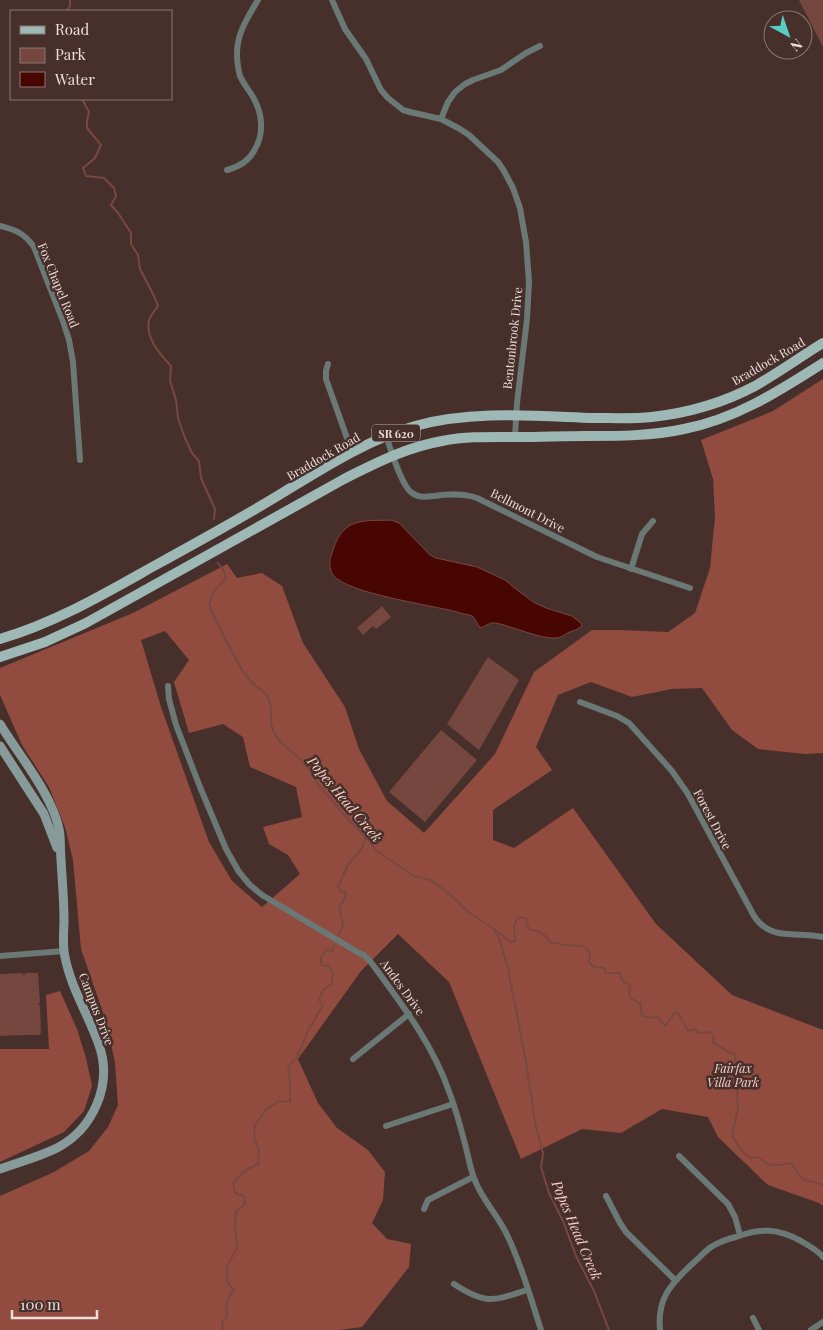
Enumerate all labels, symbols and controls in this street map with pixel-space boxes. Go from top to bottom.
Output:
legend [10,10,172,100]
north arrow [763,10,813,60]
text: Road [55,19,89,39]
text: N [787,35,807,56]
text: Park [55,44,87,64]
text: Water [54,69,95,89]
street label: Fox Chapel Road [35,240,83,330]
street label: Bentonbrook Drive [499,286,525,390]
street label: Braddock Road [729,334,807,388]
road number: SR 620 [372,424,420,442]
street label: Braddock Road [284,429,362,483]
street label: Bellmont Drive [488,484,568,536]
water label: Popes Head Creek [303,751,387,846]
street label: Forest Drive [690,786,736,852]
street label: Andes Drive [377,955,429,1018]
street label: Campus Drive [76,970,118,1048]
park label: Fairfax Villa Park [707,1060,759,1090]
water label: Popes Head Creek [547,1176,607,1283]
scale bar [12,1288,98,1320]
text: 100 m [20,1294,61,1314]

